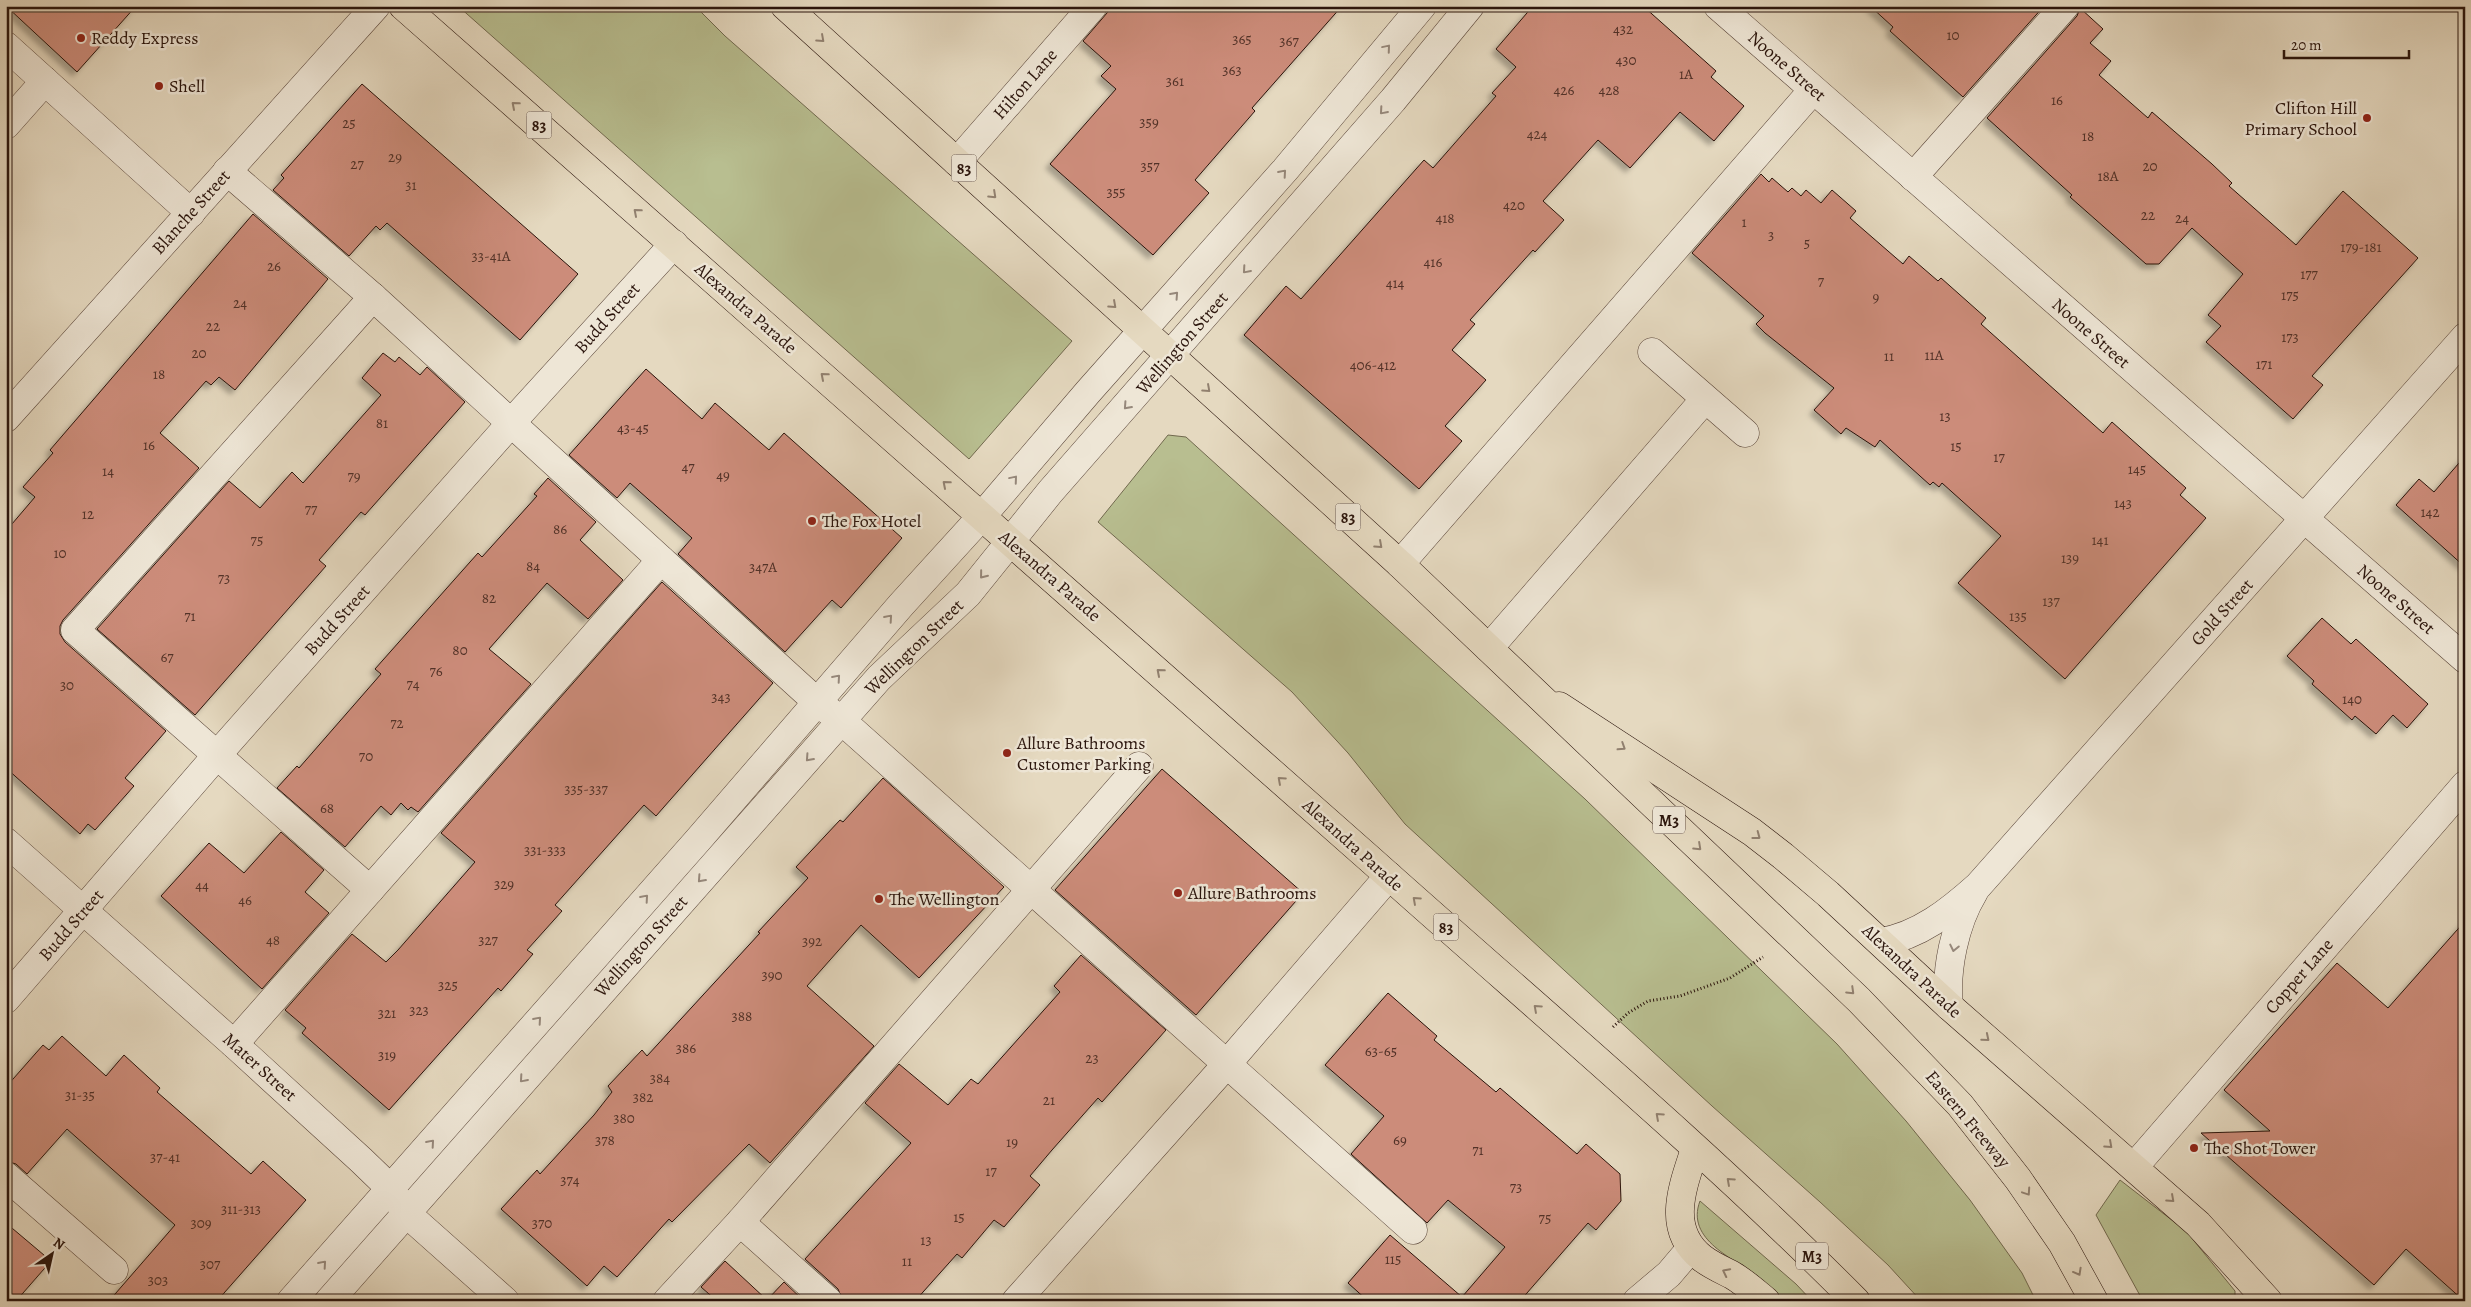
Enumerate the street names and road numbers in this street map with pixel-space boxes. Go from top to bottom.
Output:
street label: Noone Street [1743,25,1831,107]
street label: Hilton Lane [988,43,1062,125]
road number: 83 [526,112,552,138]
road number: 83 [952,154,976,182]
street label: Blanche Street [146,164,236,260]
street label: Alexandra Parade [689,256,802,359]
street label: Budd Street [569,277,645,359]
street label: Wellington Street [1130,286,1233,400]
street label: Noone Street [2047,292,2135,374]
road number: 83 [1336,504,1360,530]
street label: Alexandra Parade [993,524,1106,627]
street label: Noone Street [2352,558,2440,640]
street label: Gold Street [2185,573,2259,651]
street label: Budd Street [299,579,375,661]
street label: Wellington Street [859,594,969,701]
street label: Alexandra Parade [1297,793,1409,897]
road number: M3 [1653,806,1685,834]
street label: Budd Street [33,884,109,966]
street label: Wellington Street [588,890,693,1003]
road number: 83 [1434,914,1458,940]
street label: Alexandra Parade [1856,918,1967,1023]
street label: Copper Lane [2259,933,2339,1019]
street label: Mater Street [218,1027,302,1107]
street label: Eastern Freeway [1920,1065,2017,1174]
road number: M3 [1796,1242,1828,1270]

